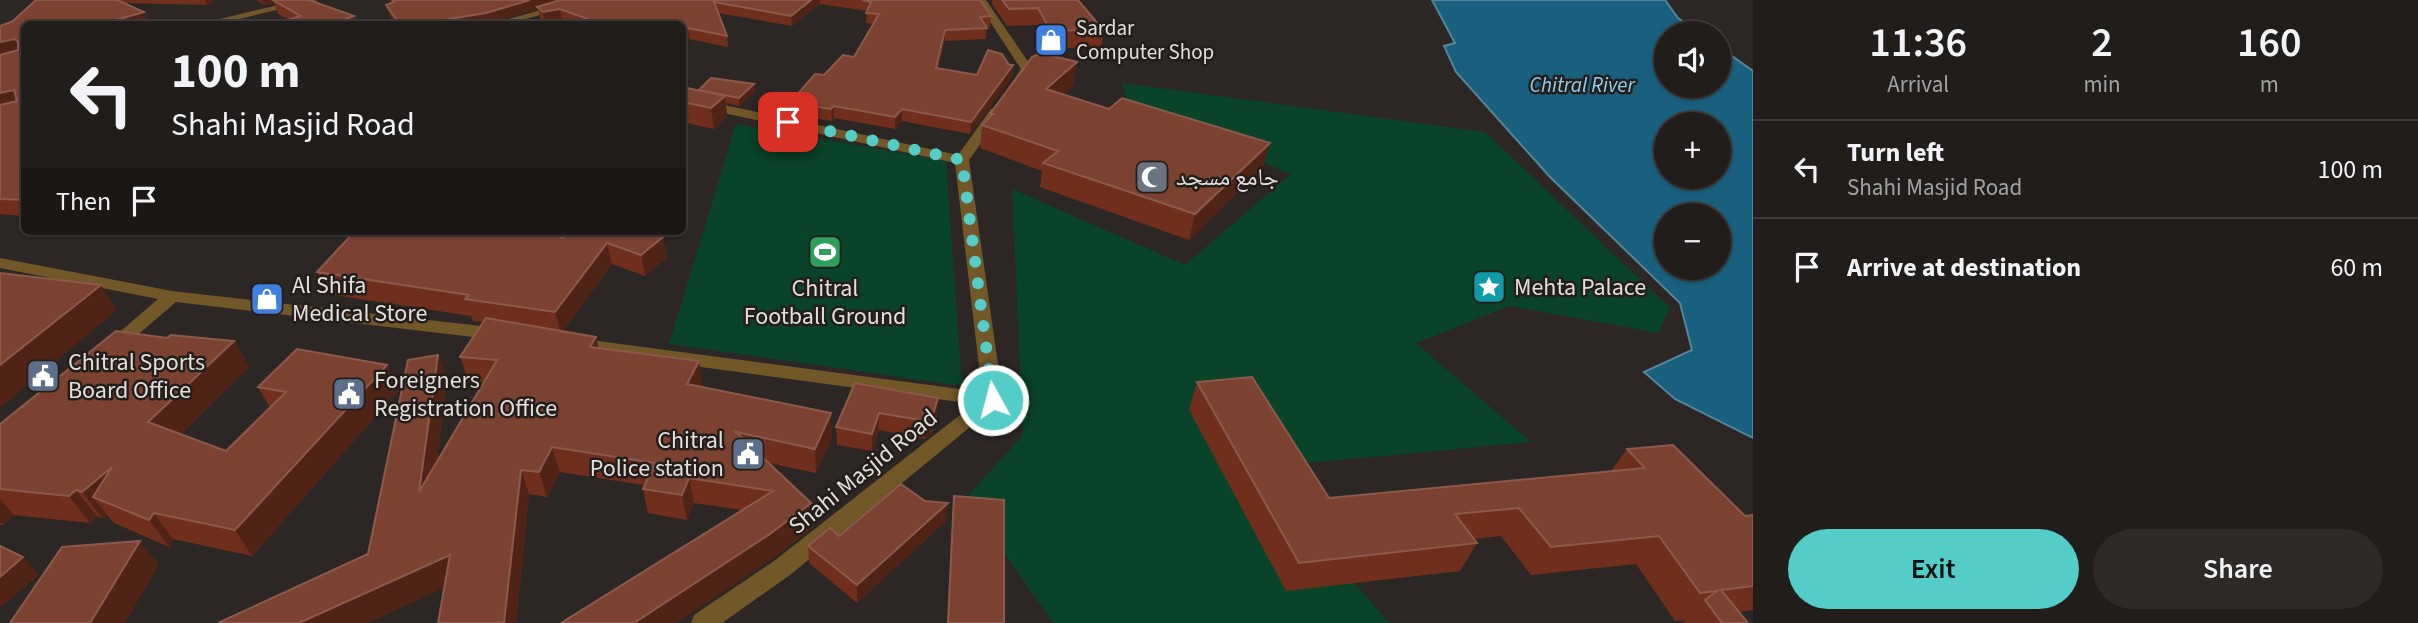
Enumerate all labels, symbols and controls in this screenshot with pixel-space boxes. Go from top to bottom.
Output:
place label: Sardar Computer Shop [1076,13,1214,67]
text: 11:36 [1869,13,1967,73]
text: 2 [2091,13,2113,73]
text: 160 [2237,13,2302,73]
shop icon: Sardar Computer Shop [1032,21,1070,59]
map controls [1654,21,1731,280]
button: sound [1654,21,1731,98]
text: 100 m [171,37,300,107]
icon: left [56,49,147,140]
text: Arrival [1887,68,1949,101]
text: min [2083,68,2121,101]
text: m [2260,68,2279,101]
water label: Chitral River [1529,70,1635,100]
pin [758,92,818,152]
text: Shahi Masjid Road [171,102,415,148]
icon: arrive [769,103,807,141]
button: + [1654,112,1731,189]
text: Turn left [1847,134,1944,171]
icon: left [1788,150,1826,188]
text: 100 m [2317,151,2383,188]
mosque icon: جامع مسجد [1133,158,1171,196]
place label: جامع مسجد [1176,160,1279,195]
text: Shahi Masjid Road [1847,171,2022,204]
icon: arrive [125,182,163,220]
text: Then [56,183,111,220]
button: − [1654,203,1731,280]
sports icon: Chitral Football Ground [806,233,844,271]
icon: arrive [1788,248,1826,286]
text: Arrive at destination [1847,249,2081,286]
text: 60 m [2330,249,2383,286]
place label: Al Shifa Medical Store [292,268,427,331]
place icon: Mehta Palace [1470,268,1508,306]
place label: Mehta Palace [1514,270,1646,305]
place label: Chitral Football Ground [744,271,906,334]
shop icon: Al Shifa Medical Store [248,280,286,318]
place label: Chitral Sports Board Office [68,345,205,408]
public building icon: Chitral Sports Board Office [24,357,62,395]
place label: Foreigners Registration Office [374,363,557,426]
position arrow [956,363,1030,437]
public building icon: Foreigners Registration Office [330,375,368,413]
street label: Shahi Masjid Road [781,401,945,543]
place label: Chitral Police station [590,423,724,486]
public building icon: Chitral Police station [729,435,767,473]
button: Exit [1788,529,2079,609]
button: Share [2093,529,2383,609]

